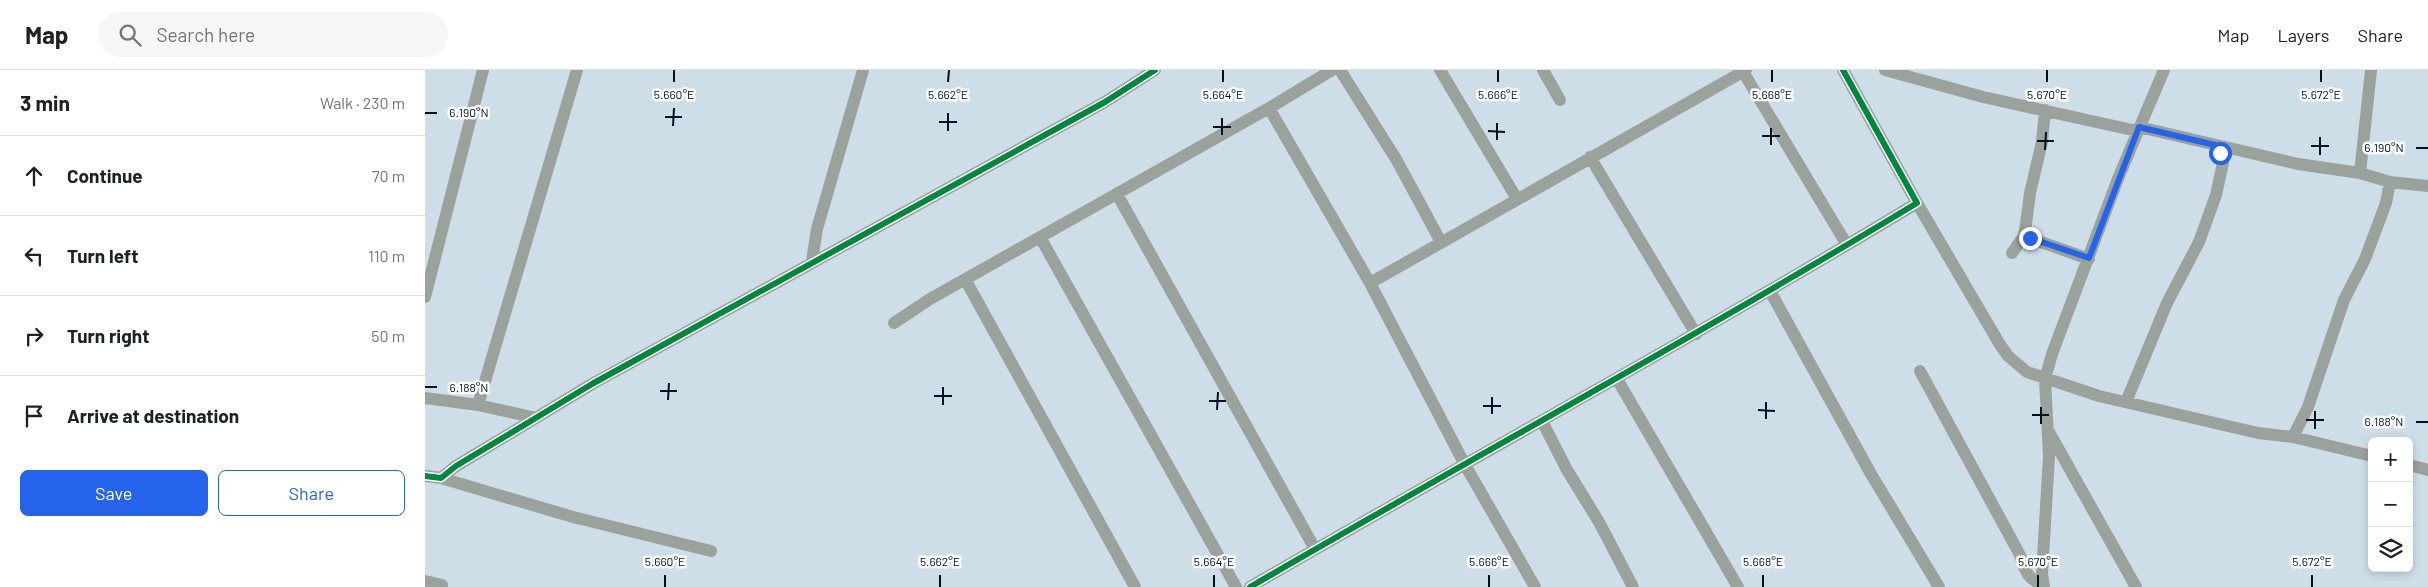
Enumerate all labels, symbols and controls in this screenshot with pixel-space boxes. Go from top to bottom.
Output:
search box [98,12,448,57]
text: Map [25,20,68,49]
icon: search [116,21,144,49]
text: Search here [156,23,255,46]
text: Map [2217,24,2249,46]
text: Layers [2277,24,2330,46]
text: Share [2358,24,2403,46]
text: 5.660°E [654,87,694,101]
text: 5.662°E [928,87,968,101]
text: 5.664°E [1203,87,1243,101]
text: 5.666°E [1478,87,1518,101]
text: 5.668°E [1752,87,1792,101]
text: 5.670°E [2027,87,2067,101]
text: 5.672°E [2301,87,2341,101]
text: 3 min [20,90,70,115]
text: Walk · 230 m [320,93,405,112]
text: 6.190°N [449,105,489,119]
text: 6.190°N [2364,140,2404,154]
route start [2209,142,2232,165]
icon: ahead [20,162,48,190]
text: Continue [67,164,143,187]
text: 70 m [372,166,405,185]
route end [2019,227,2042,250]
icon: left [20,242,48,270]
text: Turn left [67,244,138,267]
text: 110 m [368,246,405,265]
icon: right [20,322,48,350]
text: Turn right [67,324,149,347]
text: 50 m [371,326,405,345]
text: 6.188°N [450,380,488,394]
icon: arrive [20,402,48,430]
text: Arrive at destination [67,404,239,427]
text: 6.188°N [2365,414,2403,428]
map controls [2368,437,2413,572]
button: + [2368,437,2413,482]
button: Save [20,470,208,516]
button: Share [218,470,405,516]
button: − [2368,482,2413,527]
button: layers [2368,527,2413,572]
text: 5.660°E [645,554,685,568]
text: 5.662°E [920,554,960,568]
text: 5.664°E [1194,554,1234,568]
text: 5.666°E [1469,554,1509,568]
text: 5.668°E [1743,554,1783,568]
text: 5.670°E [2018,554,2058,568]
text: 5.672°E [2292,554,2332,568]

